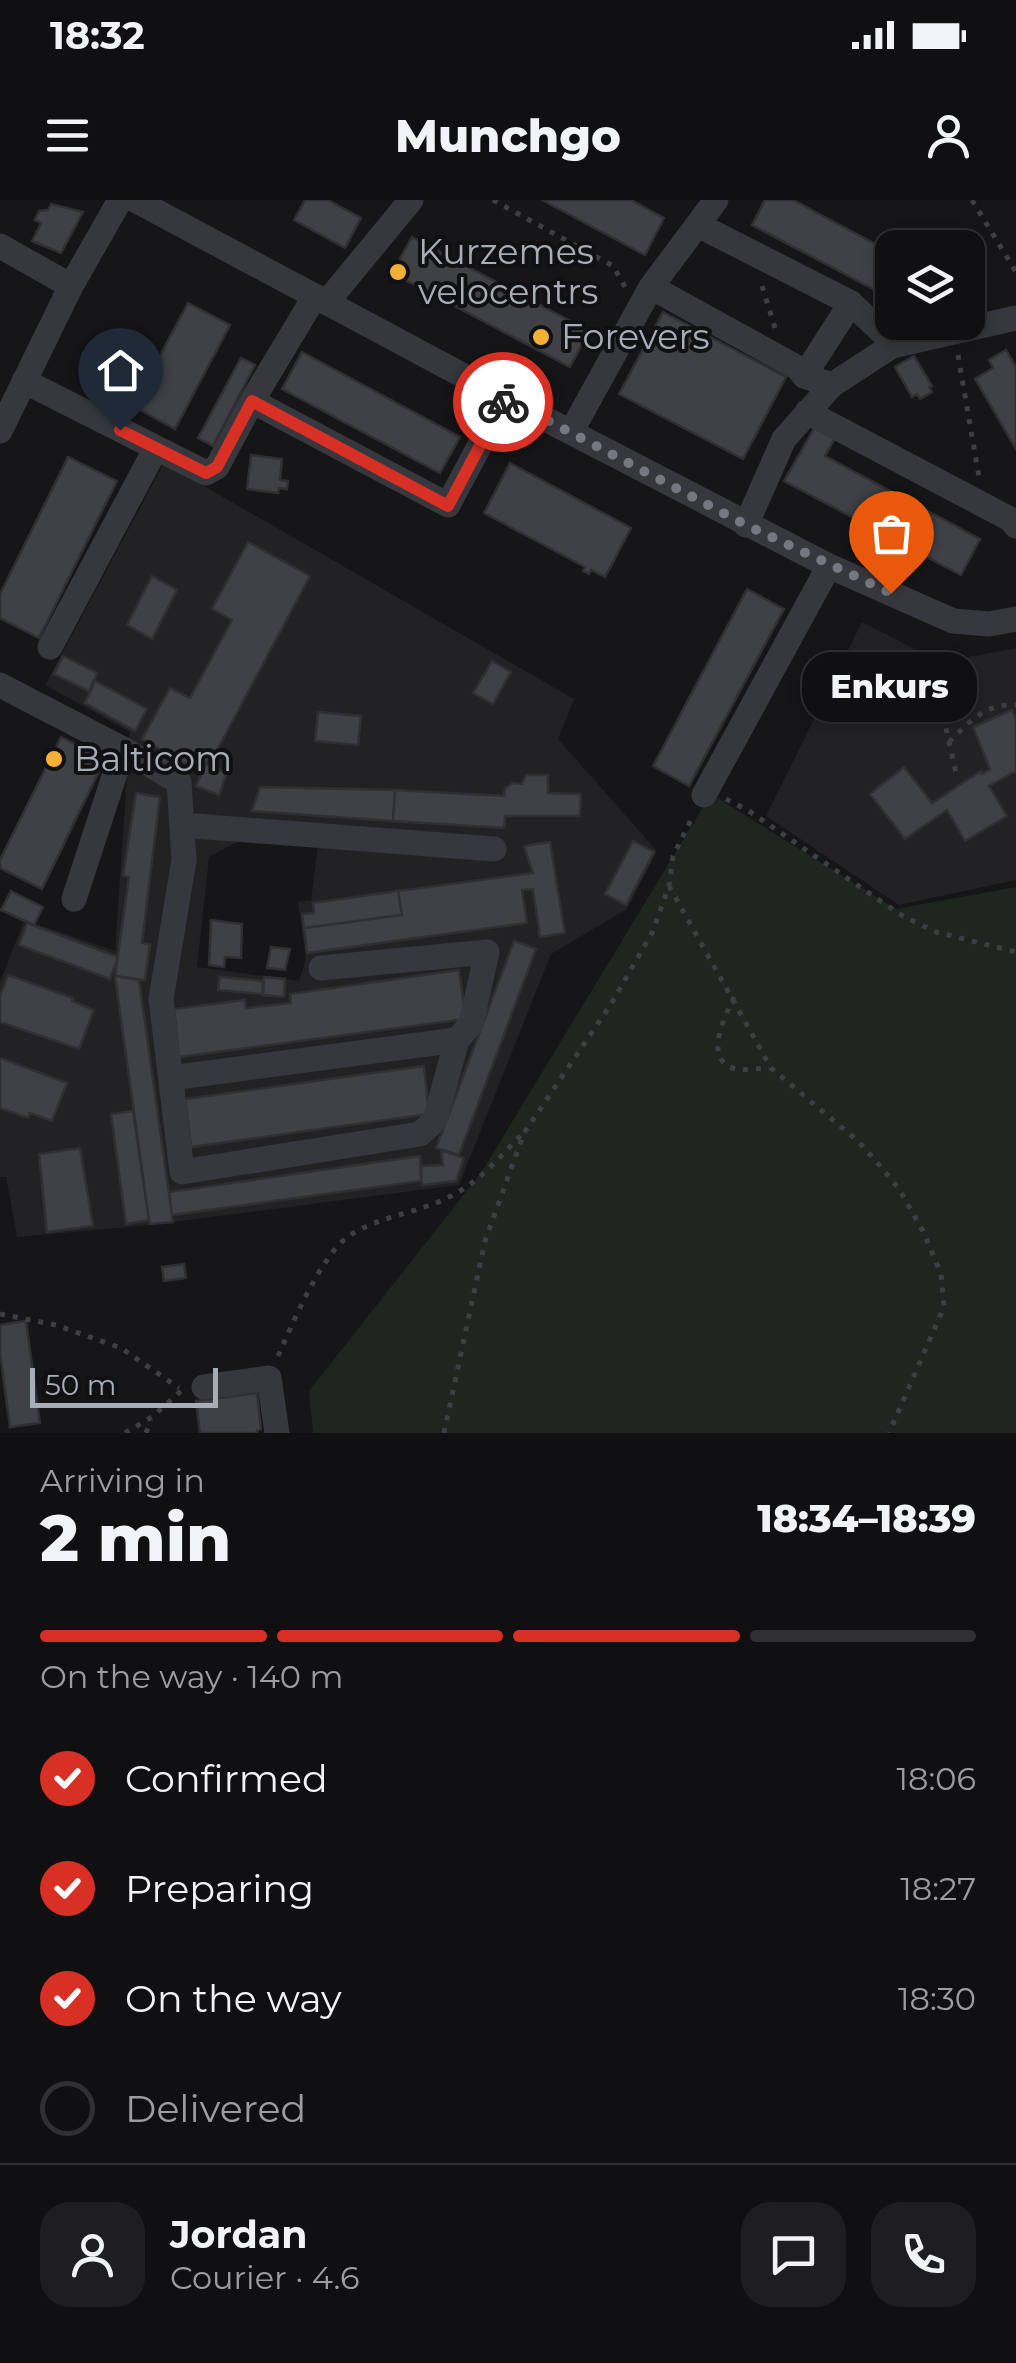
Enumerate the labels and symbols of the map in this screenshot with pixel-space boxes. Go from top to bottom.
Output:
place label: Kurzemes velocentrs [418,230,598,313]
marker: Kurzemes velocentrs [387,261,409,283]
place label: Forevers [561,315,709,358]
marker: Forevers [530,326,552,348]
pin [78,328,163,431]
courier [453,352,553,452]
pin [849,491,934,594]
callout: Enkurs [804,653,978,723]
place label: Balticom [74,737,232,780]
marker: Balticom [43,748,65,770]
scale bar [30,1363,218,1408]

